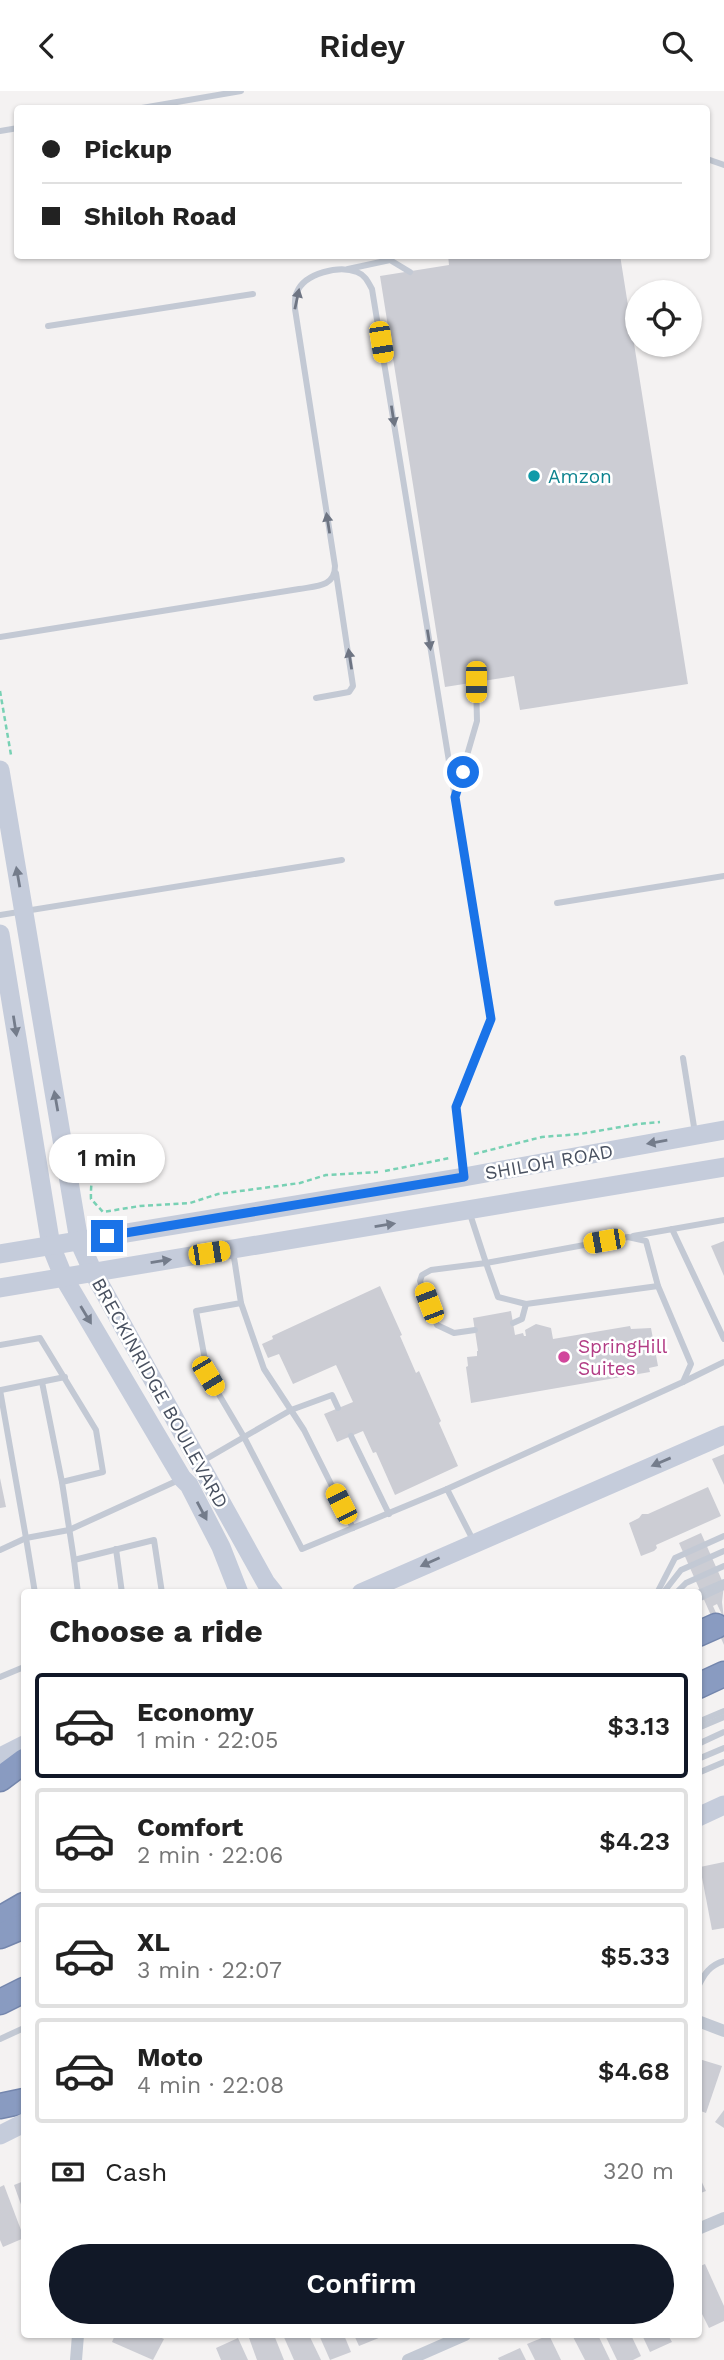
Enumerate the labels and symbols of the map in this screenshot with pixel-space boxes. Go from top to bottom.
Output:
one-way arrow [292,288,303,310]
car [368,320,395,364]
one-way arrow [388,405,399,427]
place label: Amzon [548,465,612,488]
marker: Amzon [526,468,542,484]
one-way arrow [322,512,333,534]
one-way arrow [424,629,435,651]
one-way arrow [344,648,355,670]
car [466,661,487,703]
route start [447,756,479,788]
one-way arrow [12,866,23,888]
one-way arrow [10,1015,21,1037]
one-way arrow [50,1090,61,1112]
callout: 1 min [49,1135,165,1183]
one-way arrow [646,1137,668,1148]
street label: SHILOH ROAD [483,1139,615,1185]
one-way arrow [374,1219,396,1230]
route end [91,1220,123,1252]
car [582,1227,627,1255]
car [187,1239,232,1267]
one-way arrow [150,1255,172,1266]
street label: BRECKINRIDGE BOULEVARD [87,1274,233,1512]
car [412,1280,447,1326]
one-way arrow [80,1306,92,1325]
place label: SpringHill Suites [578,1335,667,1380]
marker: SpringHill Suites [556,1349,572,1365]
car [189,1353,228,1399]
one-way arrow [651,1457,672,1468]
car [323,1481,360,1527]
one-way arrow [196,1501,208,1520]
one-way arrow [420,1557,441,1568]

